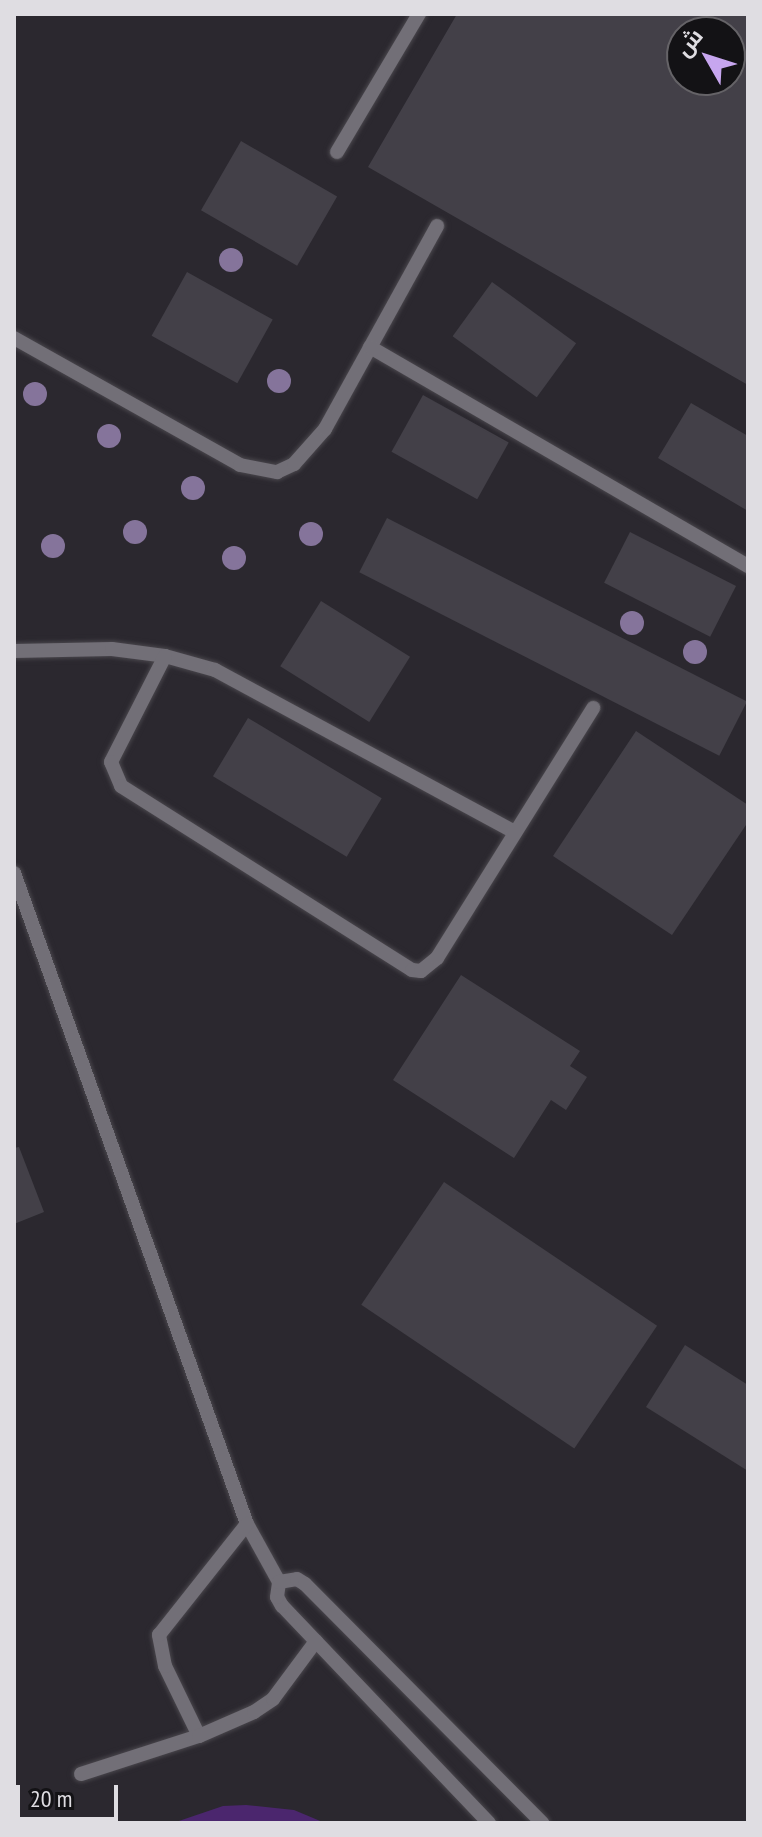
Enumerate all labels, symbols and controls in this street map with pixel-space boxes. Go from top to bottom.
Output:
north arrow [666,16,746,96]
text: ش [669,22,709,62]
scale bar [20,1769,122,1819]
text: 20 m [30,1783,72,1814]

